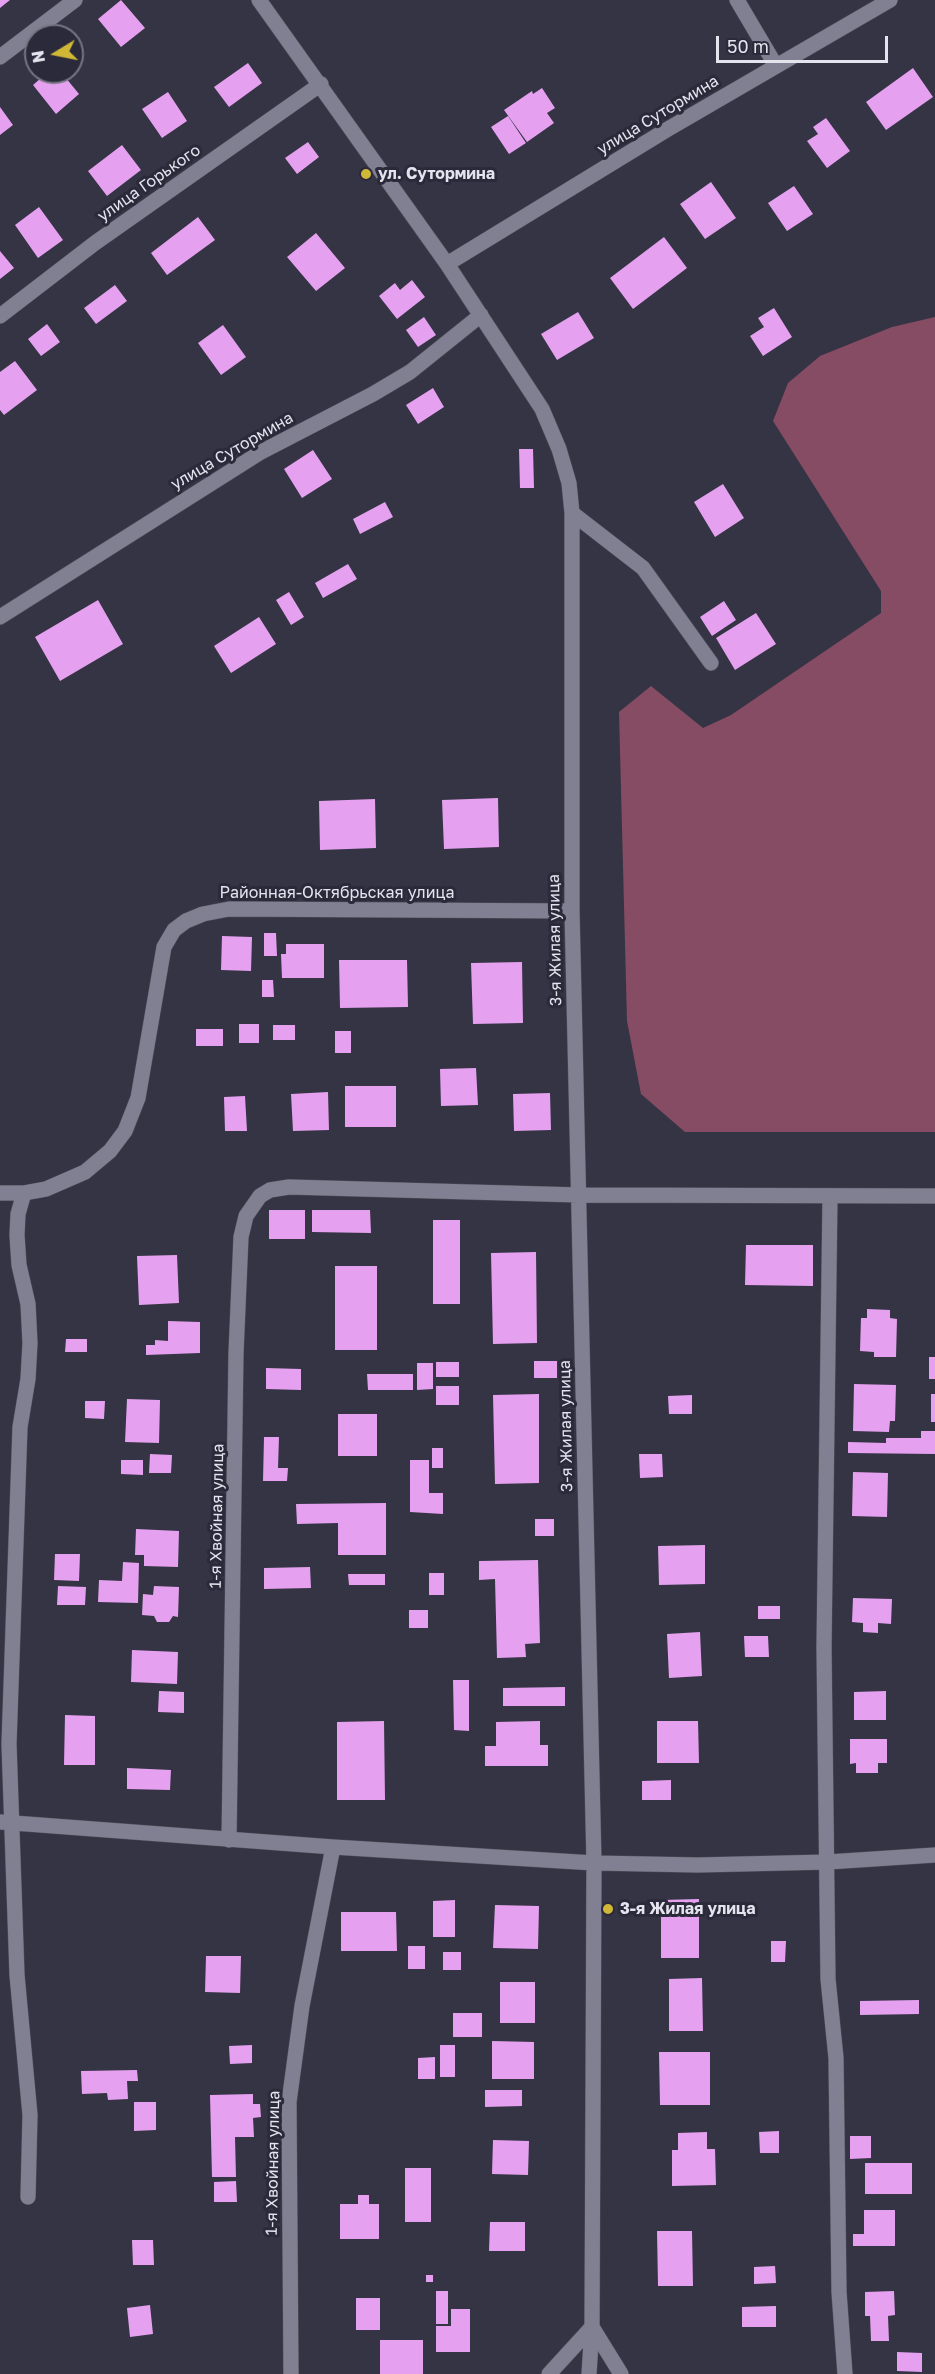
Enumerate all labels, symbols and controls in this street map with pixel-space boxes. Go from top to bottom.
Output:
north arrow [24,24,84,84]
scale bar [719,24,892,62]
text: 50 m [727,35,769,57]
text: N [27,49,49,65]
street label: улица Сутормина [594,71,722,159]
street label: улица Горького [94,140,204,226]
place label: ул. Сутормина [378,164,495,184]
marker: ул. Сутормина [359,167,373,181]
street label: улица Сутормина [167,408,297,494]
street label: 3-я Жилая улица [544,874,566,1006]
street label: Районная-Октябрьская улица [219,883,455,903]
street label: 3-я Жилая улица [555,1360,577,1492]
street label: 1-я Хвойная улица [206,1443,228,1589]
place label: 3-я Жилая улица [620,1899,755,1919]
marker: 3-я Жилая улица [601,1902,615,1916]
street label: 1-я Хвойная улица [262,2090,284,2236]

